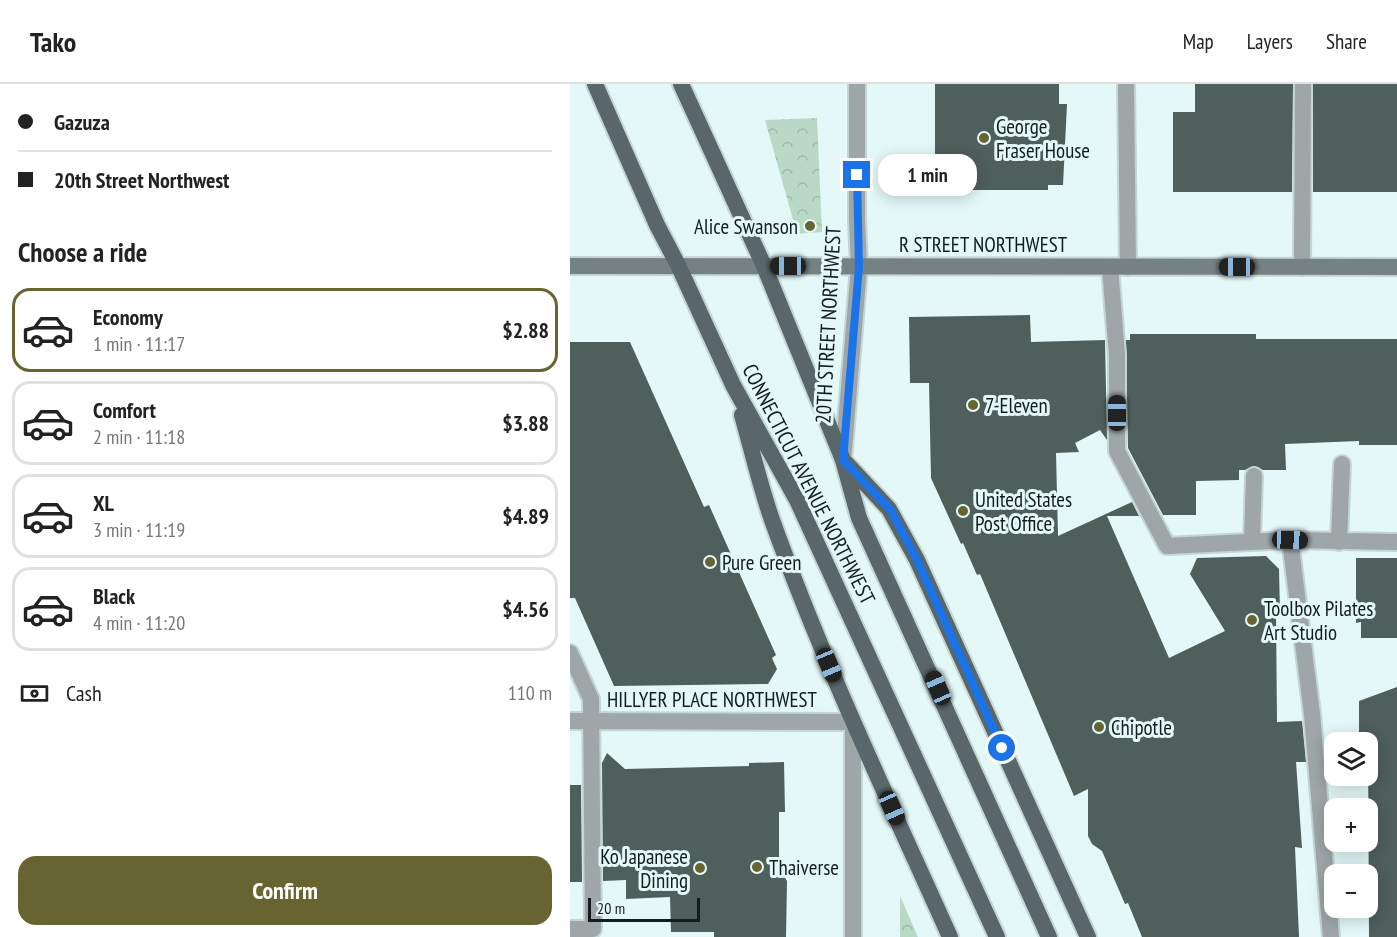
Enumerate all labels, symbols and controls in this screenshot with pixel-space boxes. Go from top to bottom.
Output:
text: Tako [30,23,76,60]
text: Map [1183,28,1214,55]
text: Layers [1247,28,1293,55]
text: Share [1326,28,1367,55]
text: Gazuza [54,108,110,136]
place label: George Fraser House [996,113,1090,164]
marker: George Fraser House [977,131,991,145]
callout: 1 min [878,154,977,196]
route end [843,161,870,188]
text: 1 min [907,162,948,188]
text: 20th Street Northwest [54,166,230,194]
place label: Alice Swanson [694,213,798,240]
marker: Alice Swanson [803,219,817,233]
street label: 20TH STREET NORTHWEST [809,225,847,424]
street label: R STREET NORTHWEST [899,231,1068,258]
text: Choose a ride [18,235,147,269]
car [770,257,806,275]
car [1219,258,1255,276]
icon: car [21,303,75,357]
text: Economy [93,303,163,331]
text: $2.88 [502,316,549,344]
text: 1 min · 11:17 [93,331,185,357]
street label: CONNECTICUT AVENUE NORTHWEST [736,359,882,609]
place label: 7-Eleven [985,392,1048,419]
car [1108,395,1126,431]
icon: car [21,396,75,450]
text: Comfort [93,396,156,424]
marker: 7-Eleven [966,398,980,412]
text: $3.88 [502,409,549,437]
text: 2 min · 11:18 [93,424,185,450]
place label: United States Post Office [975,486,1072,537]
icon: car [21,489,75,543]
text: XL [93,489,114,517]
text: $4.89 [502,502,549,530]
marker: United States Post Office [956,504,970,518]
text: 3 min · 11:19 [93,517,185,543]
car [1272,530,1308,550]
place label: Pure Green [722,549,801,576]
marker: Pure Green [703,555,717,569]
icon: car [21,582,75,636]
text: Black [93,582,135,610]
text: $4.56 [502,595,549,623]
place label: Toolbox Pilates Art Studio [1264,595,1373,646]
text: 4 min · 11:20 [93,610,185,636]
marker: Toolbox Pilates Art Studio [1245,613,1259,627]
car [814,645,844,685]
car [922,668,954,708]
icon: cash [18,677,51,710]
text: Cash [66,679,102,707]
text: 110 m [508,680,552,706]
street label: HILLYER PLACE NORTHWEST [607,686,817,713]
place label: Chipotle [1111,714,1172,741]
marker: Chipotle [1092,720,1106,734]
map controls [1324,732,1378,918]
button: layers [1324,732,1378,786]
route start [988,734,1015,761]
car [876,788,908,828]
button: + [1324,798,1378,852]
place label: Ko Japanese Dining [600,843,688,894]
place label: Thaiverse [769,854,839,881]
button: Confirm [18,856,552,925]
marker: Thaiverse [750,860,764,874]
marker: Ko Japanese Dining [693,861,707,875]
button: − [1324,864,1378,918]
scale bar [588,895,700,922]
text: 20 m [597,898,625,918]

